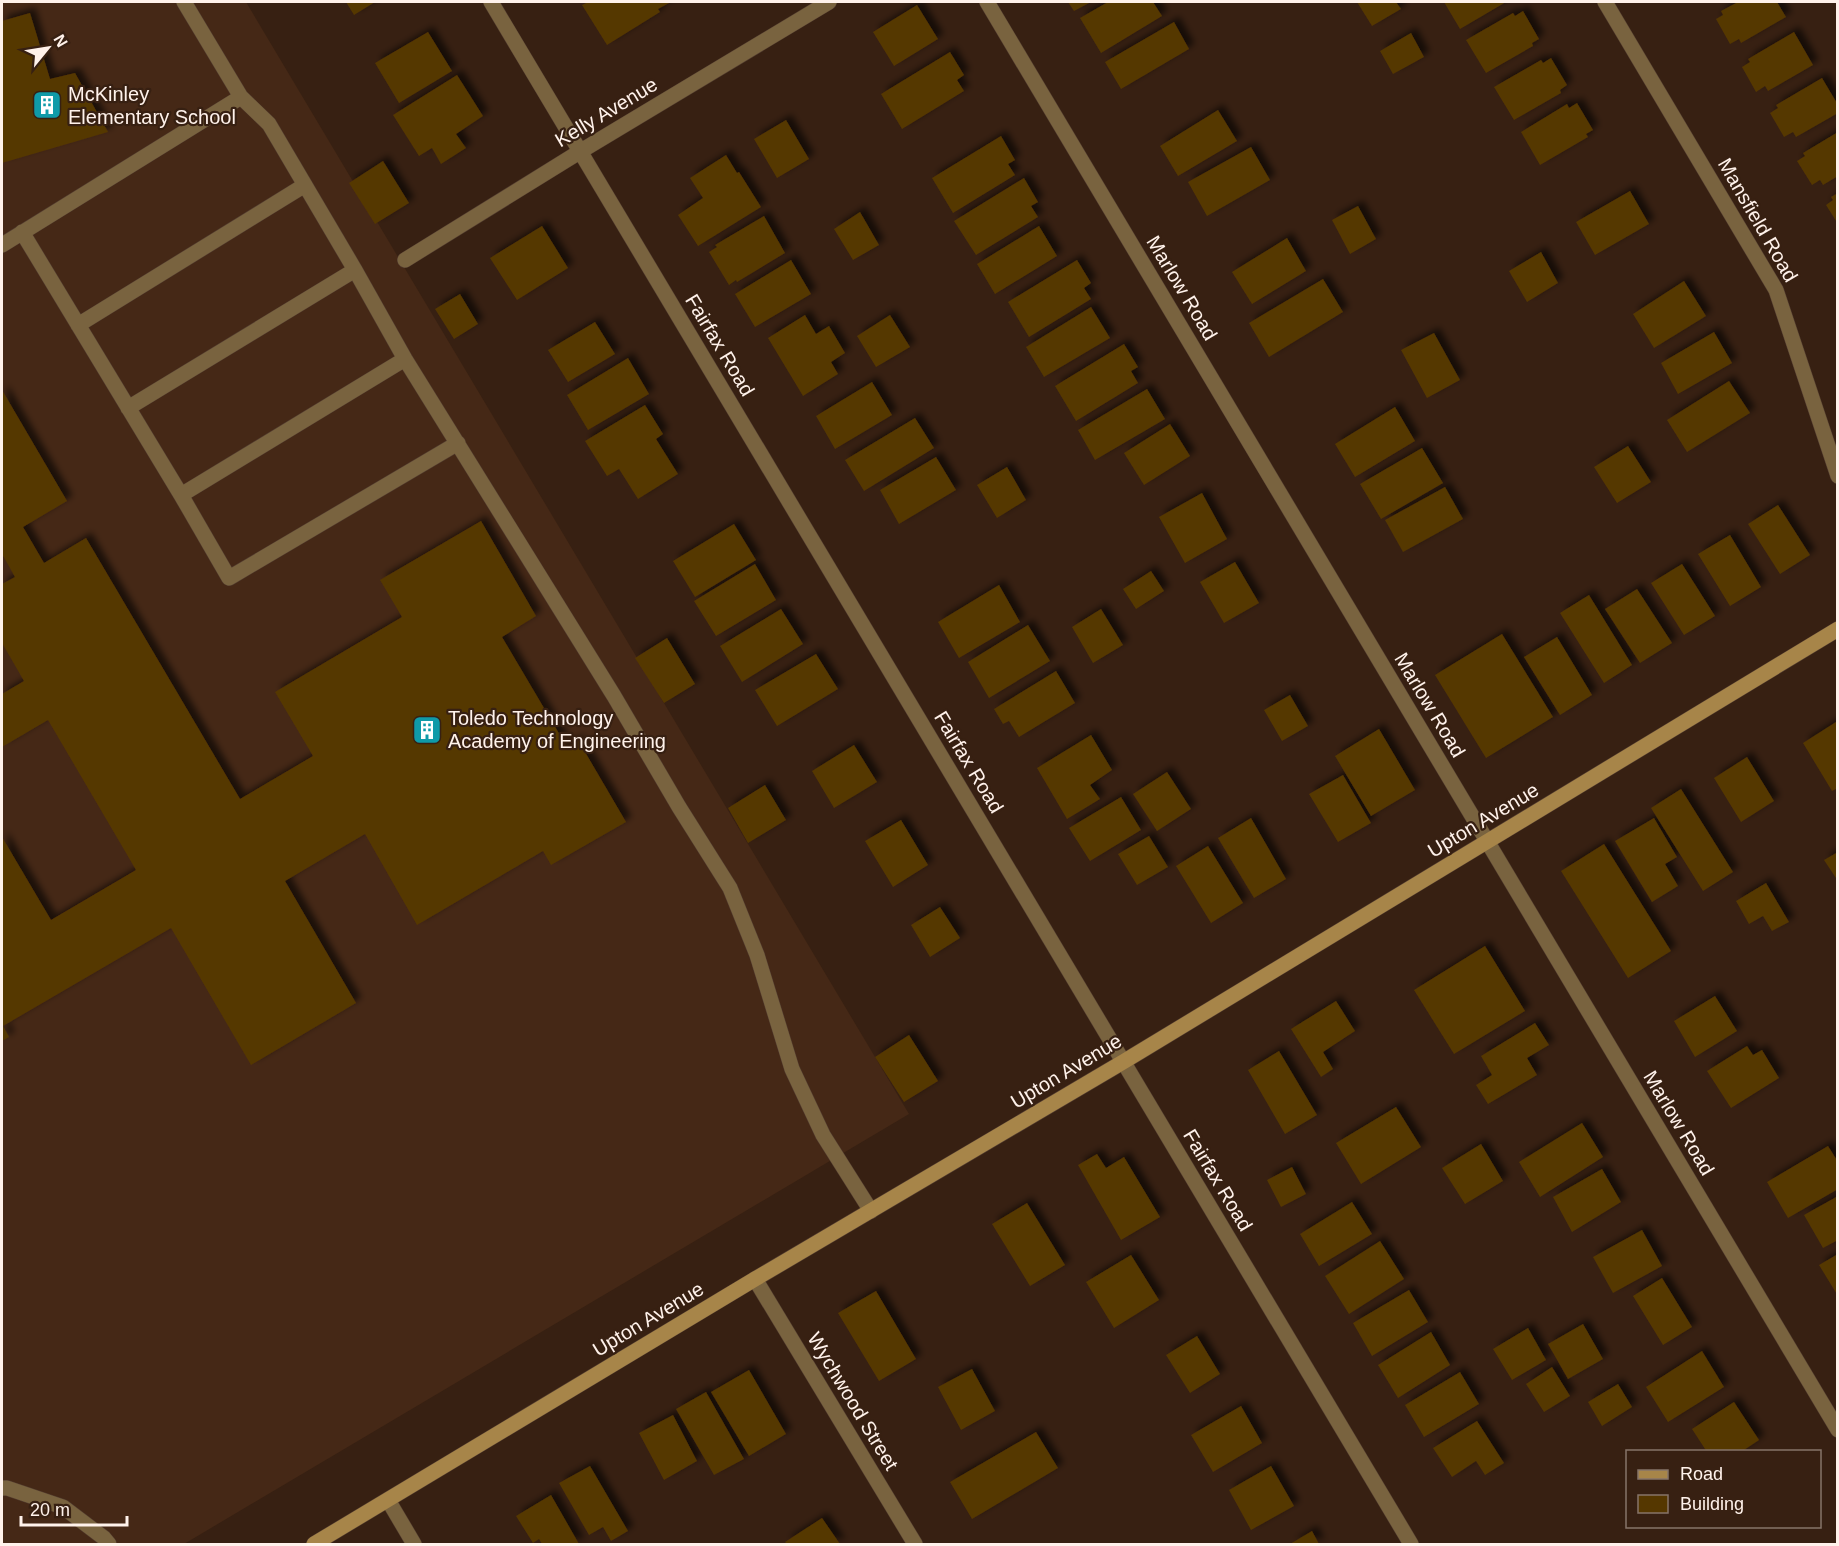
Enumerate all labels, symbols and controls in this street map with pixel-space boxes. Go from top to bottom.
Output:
north arrow [18,18,78,78]
text: N [50,31,71,50]
street label: Kelly Avenue [551,73,661,151]
place label: McKinley Elementary School [68,83,236,128]
building icon: McKinley Elementary School [31,89,63,121]
street label: Mansfield Road [1714,154,1802,286]
street label: Marlow Road [1142,232,1222,344]
street label: Fairfax Road [681,290,759,400]
street label: Marlow Road [1390,649,1470,761]
place label: Toledo Technology Academy of Engineering [448,707,666,752]
street label: Fairfax Road [930,707,1008,817]
building icon: Toledo Technology Academy of Engineering [411,714,443,746]
street label: Upton Avenue [1424,778,1542,862]
street label: Upton Avenue [1007,1029,1125,1113]
street label: Marlow Road [1639,1067,1719,1179]
street label: Fairfax Road [1179,1125,1257,1235]
street label: Upton Avenue [589,1277,707,1361]
street label: Wychwood Street [803,1328,903,1474]
legend [1626,1450,1821,1528]
text: Road [1680,1464,1723,1484]
scale bar [21,1489,128,1527]
text: Building [1680,1494,1744,1514]
text: 20 m [30,1500,70,1520]

